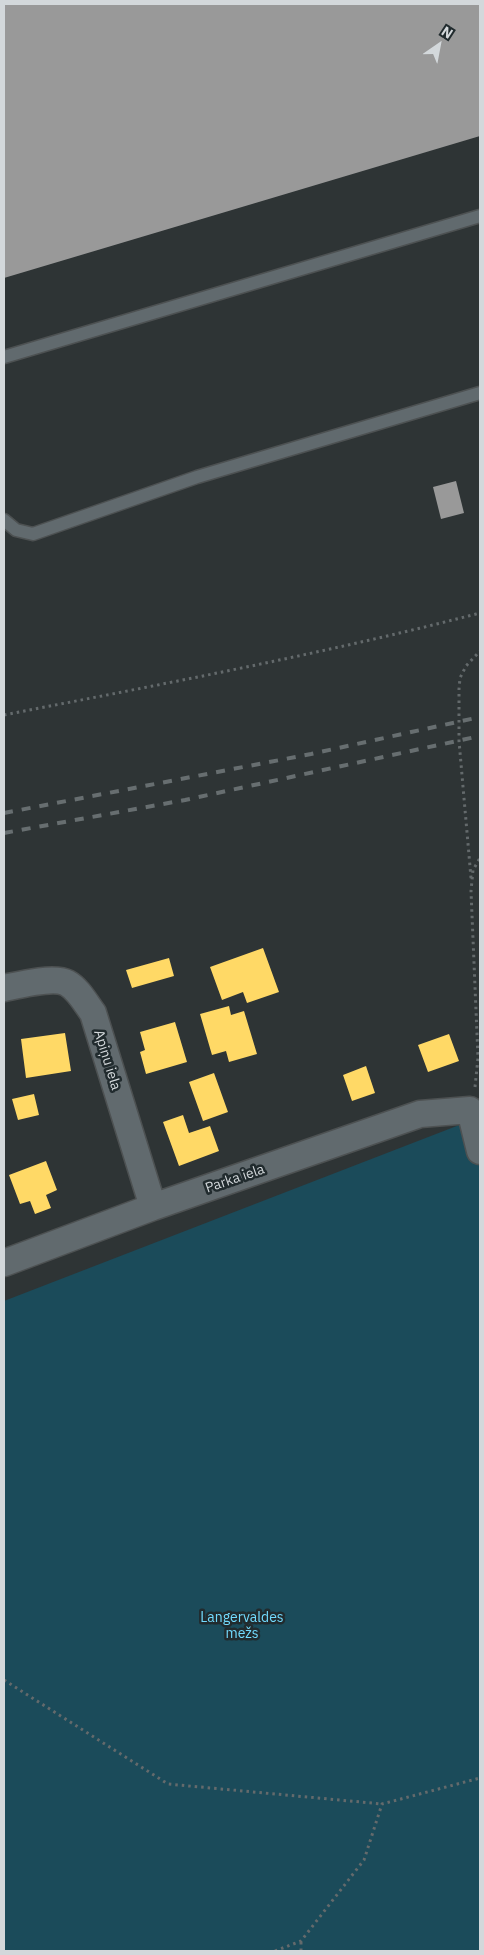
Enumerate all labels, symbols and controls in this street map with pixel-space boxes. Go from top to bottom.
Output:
north arrow [414,20,464,70]
text: N [438,22,456,43]
street label: Apiņu iela [90,1028,124,1092]
street label: Parka iela [203,1161,267,1197]
park label: Langervaldes mežs [200,1610,284,1642]

